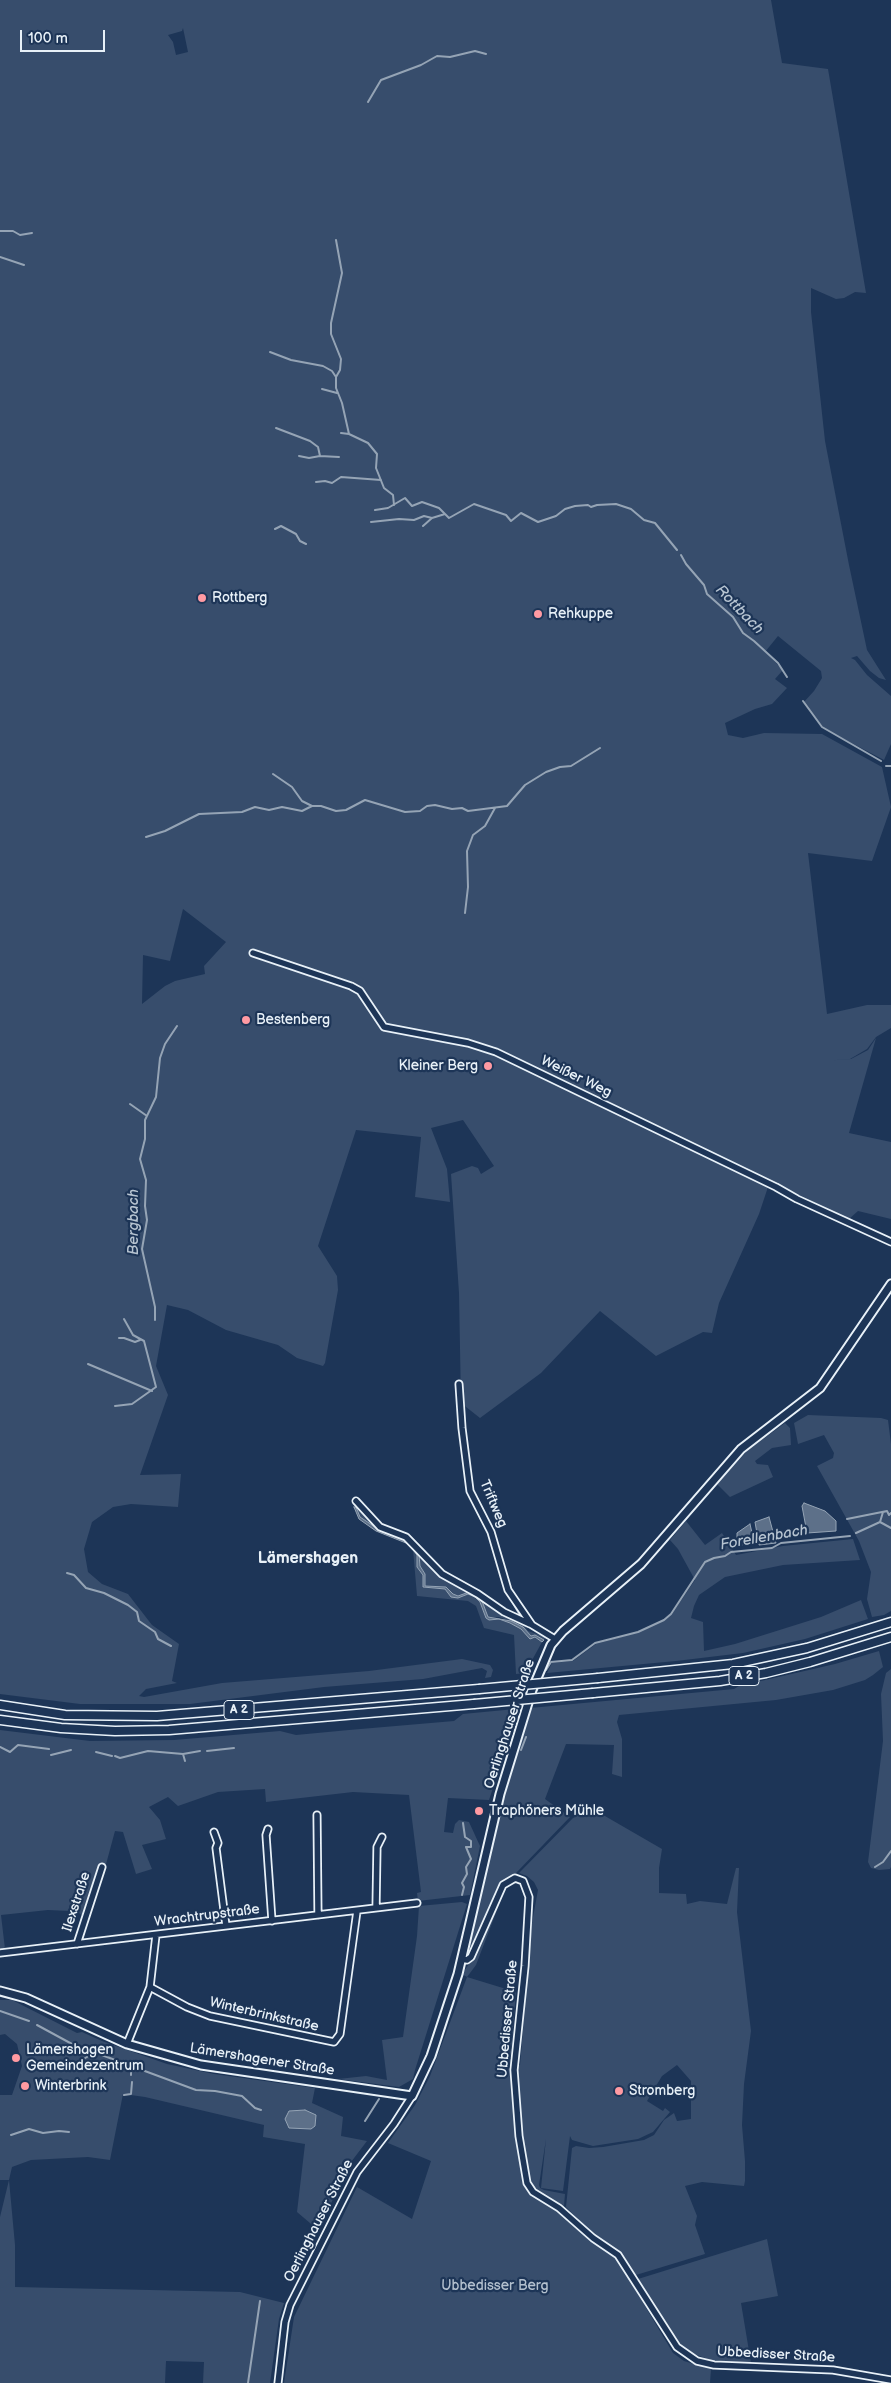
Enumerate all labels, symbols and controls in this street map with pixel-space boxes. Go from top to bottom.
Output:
scale bar [22,20,108,52]
text: 100 m [28,29,68,48]
water label: Rottbach [711,582,767,638]
place label: Rottberg [212,590,267,606]
marker: Rottberg [196,592,208,604]
place label: Rehkuppe [548,606,613,622]
marker: Rehkuppe [532,608,544,620]
place label: Bestenberg [256,1012,330,1028]
marker: Bestenberg [240,1014,252,1026]
street label: Weißer Weg [538,1053,614,1101]
place label: Kleiner Berg [399,1058,478,1074]
marker: Kleiner Berg [482,1060,494,1072]
water label: Bergbach [125,1189,143,1255]
street label: Triftweg [475,1478,511,1530]
water label: Forellenbach [719,1521,809,1555]
district label: Lämershagen [258,1549,358,1569]
street label: Oerlinghauser Straße [481,1657,539,1791]
road number: A 2 [729,1666,759,1685]
road number: A 2 [224,1700,254,1720]
place label: Traphöners Mühle [489,1803,604,1819]
marker: Traphöners Mühle [473,1805,485,1817]
street label: Ilexstraße [59,1870,95,1934]
street label: Wrachtrupstraße [153,1901,261,1931]
street label: Ubbedisser Straße [494,1959,522,2079]
street label: Winterbrinkstraße [208,1994,320,2036]
street label: Lämershagener Straße [189,2040,335,2080]
place label: Lämershagen Gemeindezentrum [26,2042,144,2074]
marker: Lämershagen Gemeindezentrum [10,2052,22,2064]
place label: Winterbrink [35,2078,106,2094]
marker: Winterbrink [19,2080,31,2092]
place label: Stromberg [629,2083,695,2099]
marker: Stromberg [613,2085,625,2097]
street label: Oerlinghauser Straße [281,2157,357,2285]
park label: Ubbedisser Berg [441,2278,549,2294]
street label: Ubbedisser Straße [717,2344,835,2366]

